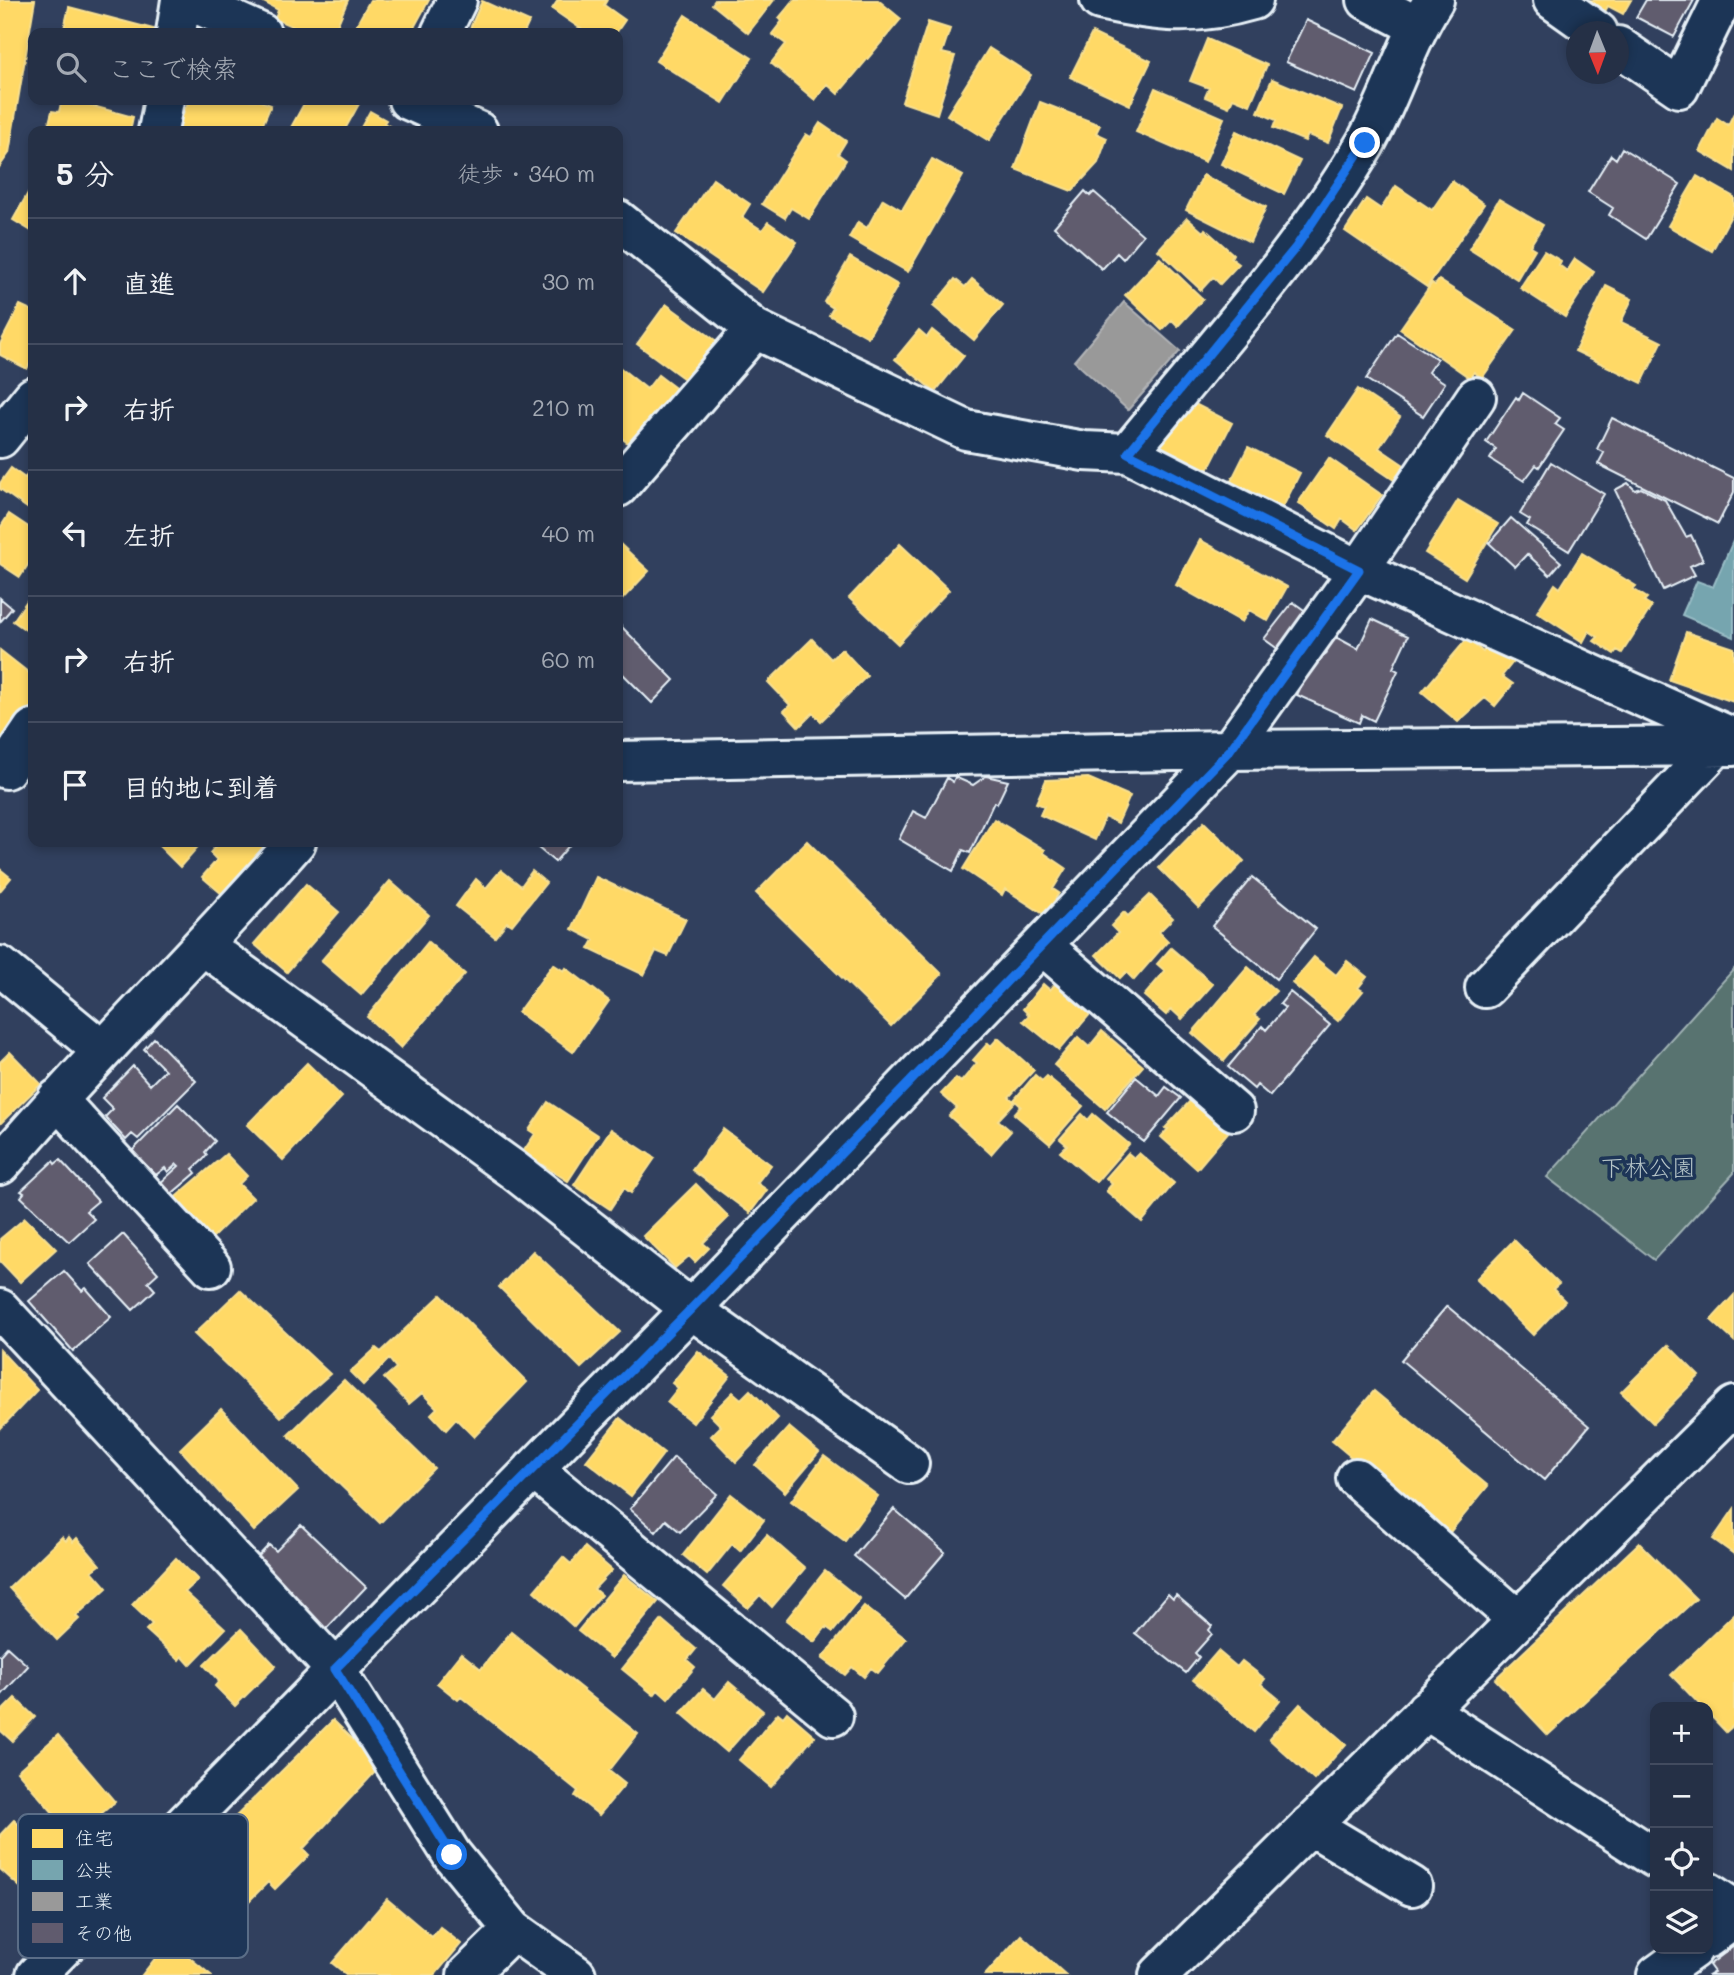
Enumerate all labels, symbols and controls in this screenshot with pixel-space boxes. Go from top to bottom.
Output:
north arrow [1566,21,1629,84]
search box [28,28,623,105]
icon: search [52,48,90,86]
text: ここで検索 [108,51,238,85]
route end [1349,127,1380,158]
text: 5 分 [56,153,114,193]
text: 徒歩 · 340 m [457,158,595,188]
icon: ahead [56,262,94,300]
text: 直進 [123,266,175,300]
text: 30 m [542,266,595,296]
icon: right [56,388,94,426]
text: 右折 [123,392,175,426]
text: 210 m [532,392,595,422]
icon: left [56,514,94,552]
text: 左折 [123,518,175,552]
text: 40 m [542,518,595,548]
icon: right [56,640,94,678]
text: 右折 [123,644,175,678]
text: 60 m [541,644,595,674]
icon: arrive [56,766,94,804]
text: 目的地に到着 [123,770,279,804]
park label: 下林公園 [1600,1151,1696,1182]
map controls [1650,1702,1713,1954]
button: + [1650,1702,1713,1765]
button: − [1650,1765,1713,1828]
legend [18,1814,248,1958]
text: 住宅 [75,1825,113,1850]
button: locate [1650,1828,1713,1891]
route start [436,1839,467,1870]
text: 公共 [75,1857,113,1882]
text: 工業 [75,1888,113,1913]
button: layers [1650,1891,1713,1954]
text: その他 [75,1920,132,1945]

